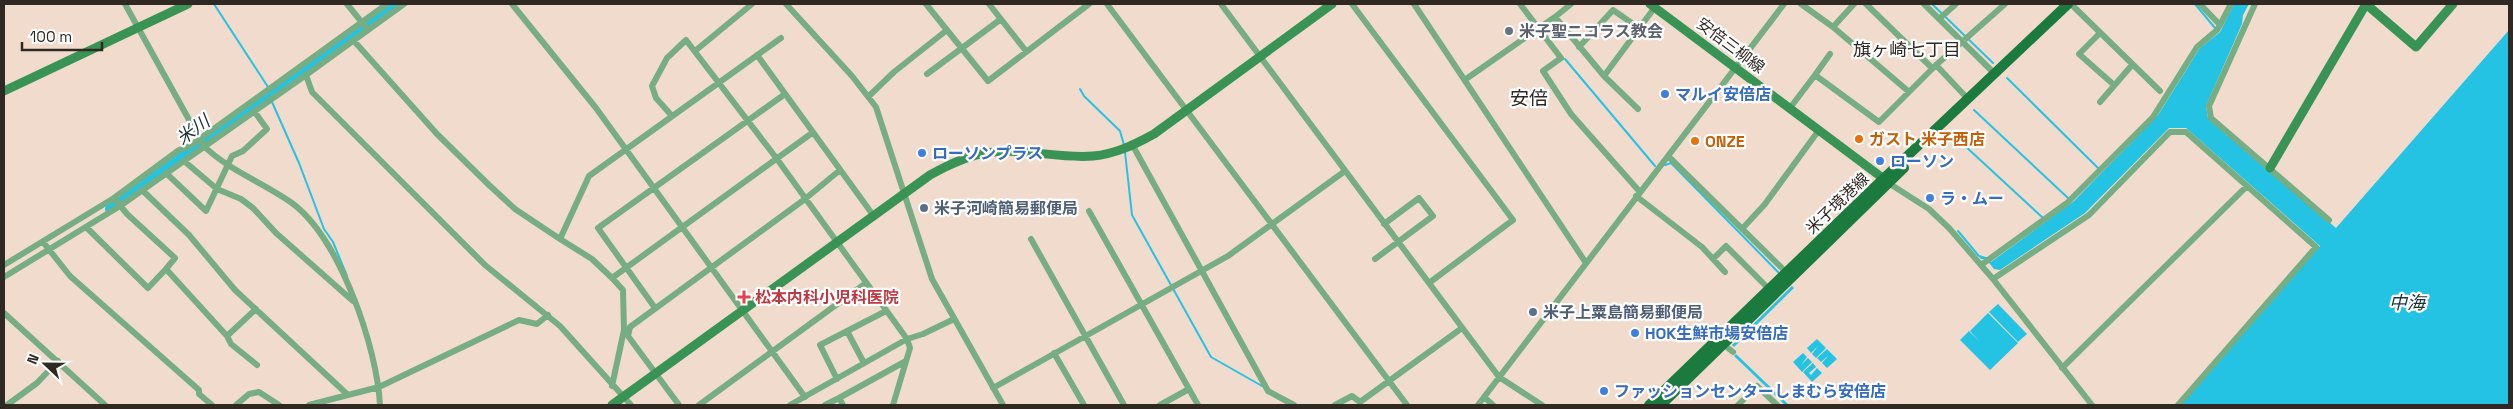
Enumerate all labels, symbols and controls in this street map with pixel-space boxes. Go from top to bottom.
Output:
street label: 安倍三柳線 [1692,13,1769,78]
scale bar [22,20,102,52]
place label: 米子聖ニコラス教会 [1519,21,1663,42]
marker: 米子聖ニコラス教会 [1503,25,1515,37]
text: 100 m [30,27,72,46]
district label: 旗ヶ崎七丁目 [1853,38,1961,61]
place label: マルイ安倍店 [1675,84,1771,105]
district label: 安倍 [1510,86,1548,111]
marker: マルイ安倍店 [1659,88,1671,100]
water label: 米川 [171,109,216,149]
place label: ガスト 米子西店 [1869,129,1985,150]
place label: ONZE [1705,131,1745,152]
marker: ガスト 米子西店 [1853,133,1865,145]
marker: ONZE [1689,135,1701,147]
place label: ローソンプラス [932,143,1043,164]
marker: ローソンプラス [916,147,928,159]
place label: ローソン [1890,151,1954,172]
marker: ローソン [1874,155,1886,167]
street label: 米子境港線 [1801,168,1873,239]
place label: ラ・ムー [1940,188,2004,209]
marker: ラ・ムー [1924,192,1936,204]
place label: 米子河崎簡易郵便局 [934,198,1078,219]
marker: 米子河崎簡易郵便局 [918,202,930,214]
place label: 松本内科小児科医院 [755,287,899,308]
marker: 松本内科小児科医院 [737,290,751,304]
water label: 中海 [2389,291,2428,314]
place label: 米子上粟島簡易郵便局 [1543,302,1703,323]
marker: 米子上粟島簡易郵便局 [1527,306,1539,318]
place label: HOK生鮮市場安倍店 [1645,323,1788,344]
marker: HOK生鮮市場安倍店 [1629,327,1641,339]
north arrow [20,339,70,389]
text: N [23,351,43,367]
place label: ファッションセンターしまむら安倍店 [1614,381,1886,402]
marker: ファッションセンターしまむら安倍店 [1598,385,1610,397]

